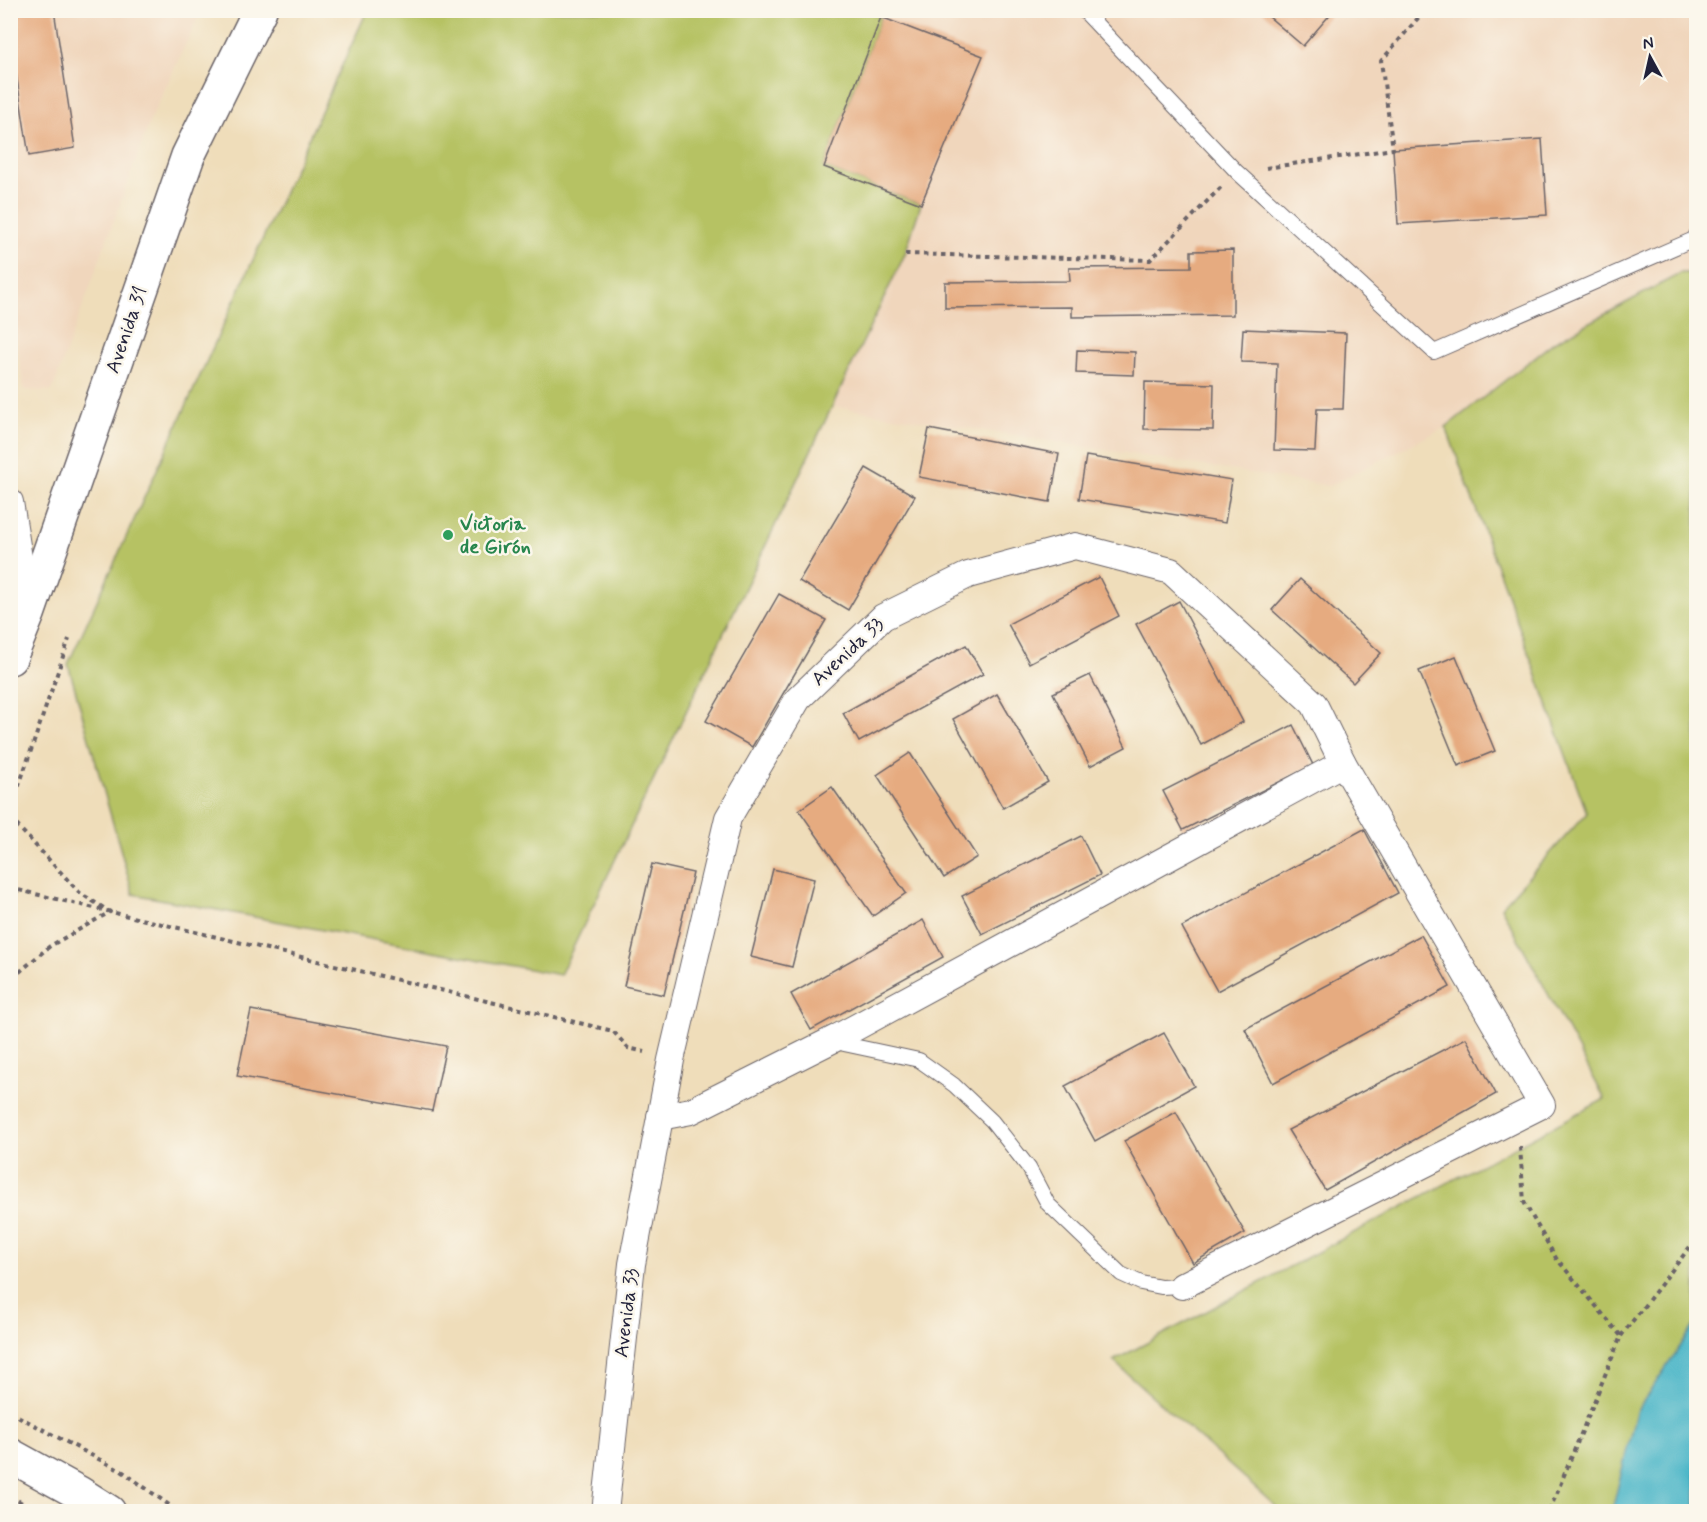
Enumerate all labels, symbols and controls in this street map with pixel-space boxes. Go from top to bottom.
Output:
north arrow [1620,27,1680,87]
text: N [1641,32,1655,55]
street label: Avenida 31 [100,283,154,377]
place label: Victoria de Girón [460,511,531,561]
marker: Victoria de Girón [441,528,455,542]
street label: Avenida 33 [806,611,890,693]
street label: Avenida 33 [608,1267,646,1359]

